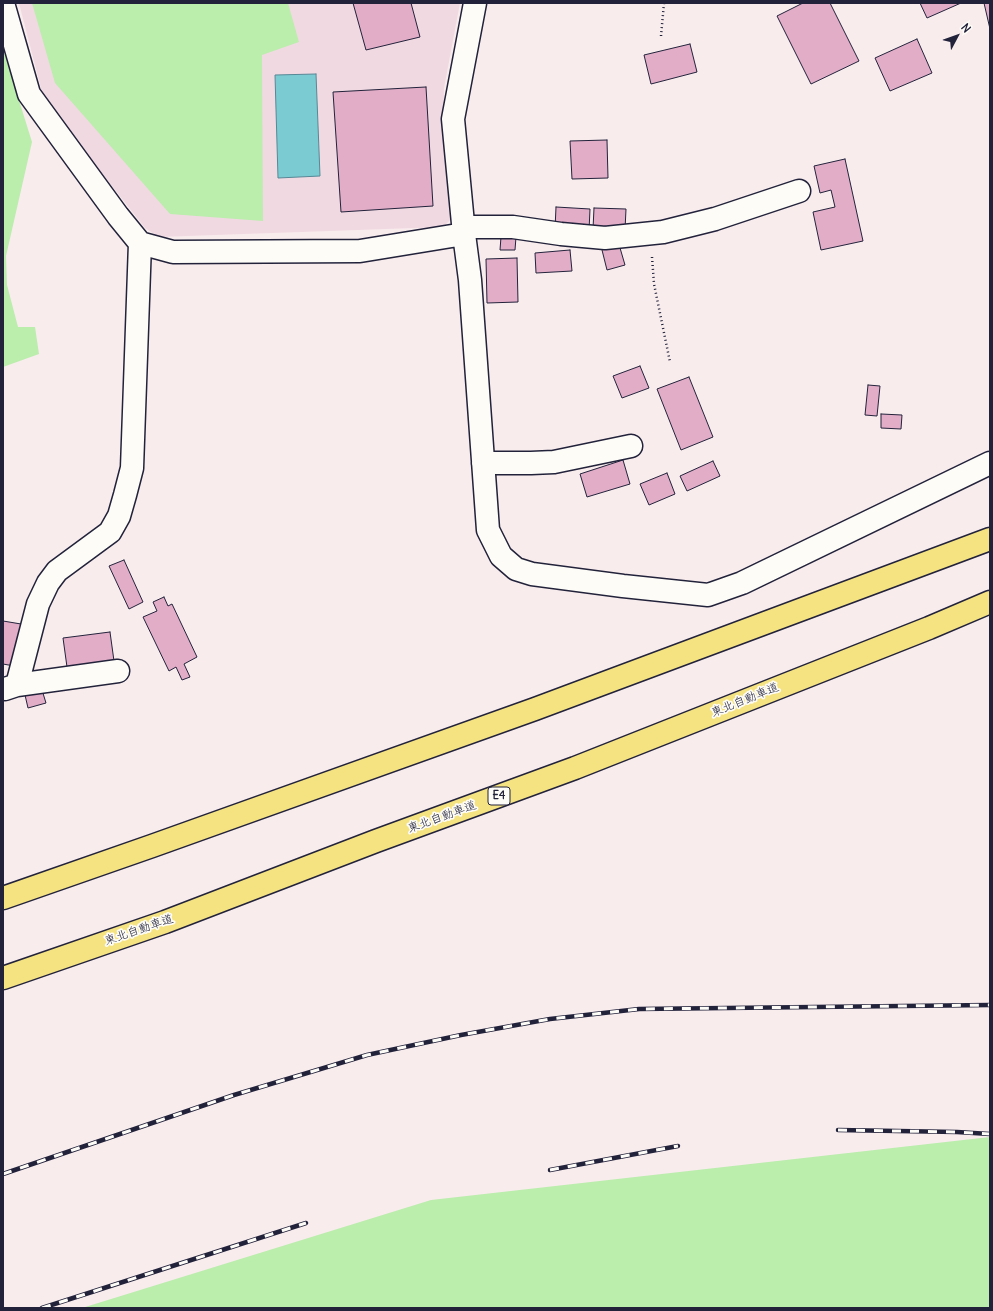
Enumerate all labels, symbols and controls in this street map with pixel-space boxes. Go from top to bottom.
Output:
north arrow [937,16,977,56]
text: N [958,21,974,36]
street label: 東北自動車道 [709,680,781,720]
road number: E4 [488,787,510,805]
street label: 東北自動車道 [406,798,478,836]
street label: 東北自動車道 [103,911,175,949]

